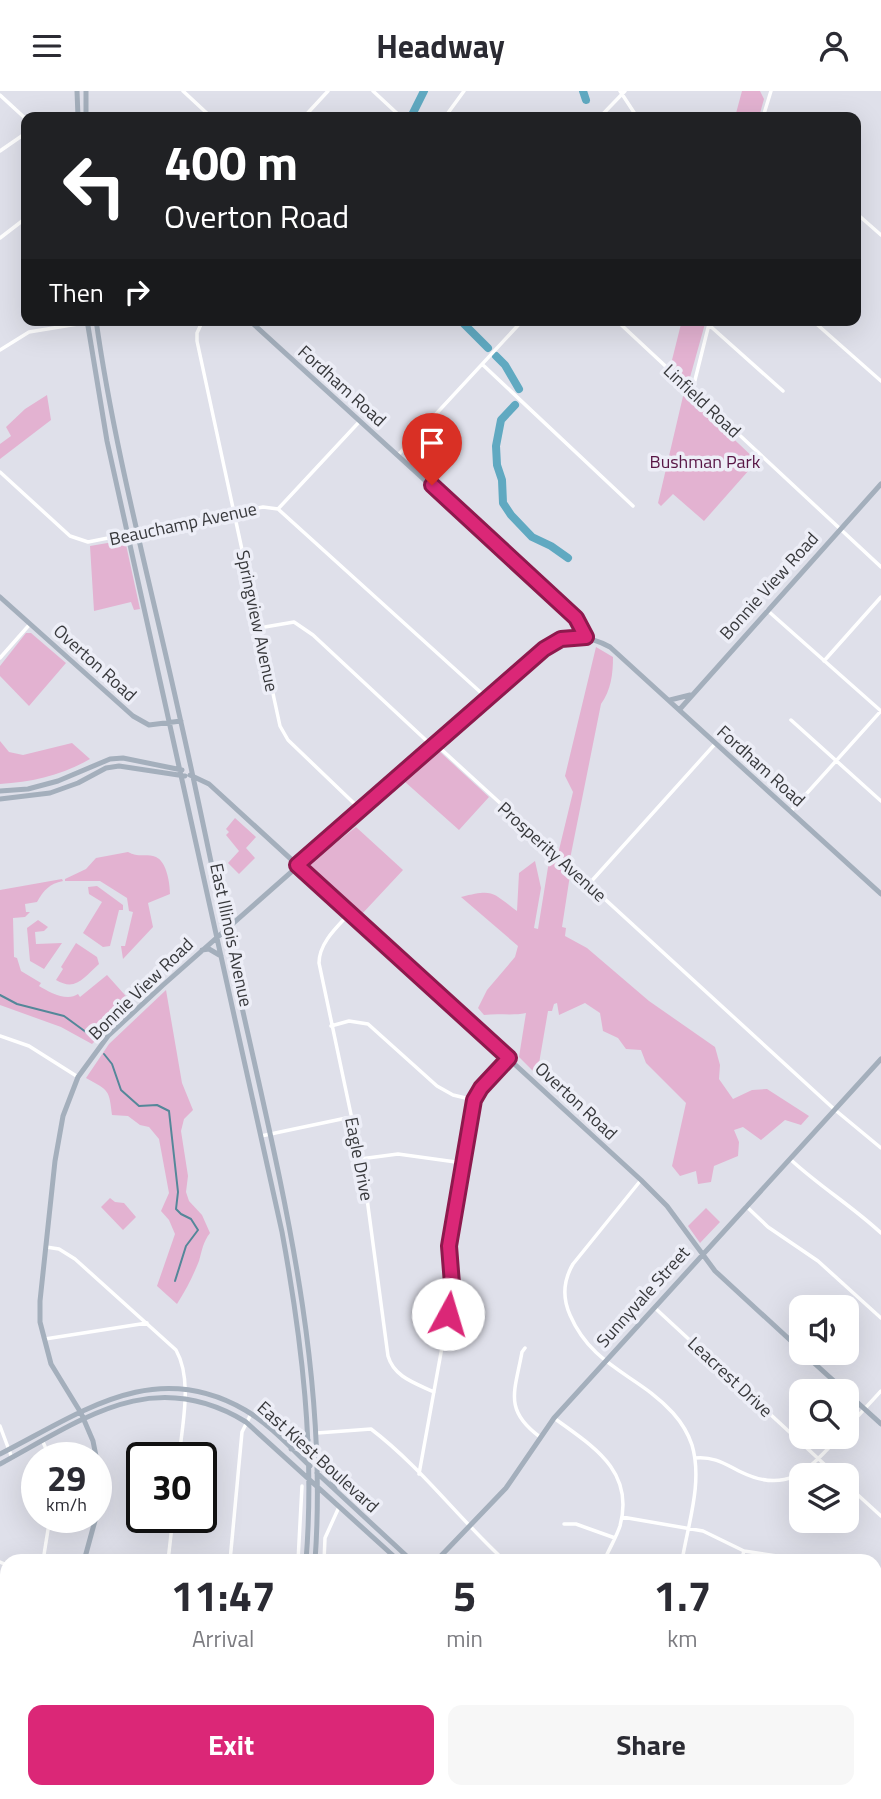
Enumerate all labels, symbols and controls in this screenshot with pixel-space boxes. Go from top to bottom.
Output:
text: Headway [376,22,505,70]
icon: menu [28,27,66,65]
icon: person [815,27,853,65]
text: 400 m [164,124,298,199]
icon: left [49,140,140,231]
text: Overton Road [164,192,349,240]
text: Then [49,273,104,312]
icon: right [118,273,156,311]
street label: Fordham Road [292,339,393,433]
street label: Linfield Road [657,357,747,444]
pin [402,413,462,485]
icon: arrive [413,424,451,462]
park label: Bushman Park [650,448,761,475]
street label: Beauchamp Avenue [107,495,259,552]
street label: Bonnie View Road [713,526,824,646]
street label: Springview Avenue [229,548,286,694]
street label: Overton Road [48,618,143,707]
street label: Fordham Road [711,719,812,813]
street label: Prosperity Avenue [492,795,613,908]
street label: East Illinois Avenue [203,861,260,1009]
street label: Bonnie View Road [82,931,199,1046]
street label: Overton Road [529,1055,624,1146]
street label: Eagle Drive [338,1115,381,1203]
street label: Sunnyvale Street [590,1239,696,1353]
position arrow [411,1277,485,1351]
map controls [789,1295,859,1533]
button: sound [789,1295,859,1365]
street label: Leacrest Drive [682,1330,779,1423]
button: search [789,1379,859,1449]
street label: East Kiest Boulevard [251,1394,385,1519]
speed limit sign: 30 [126,1442,217,1533]
text: 29 [47,1451,86,1505]
button: layers [789,1463,859,1533]
text: km/h [46,1491,87,1518]
text: 11:47 [171,1563,276,1627]
text: 5 [453,1563,476,1627]
text: 1.7 [653,1563,711,1627]
text: Arrival [192,1621,254,1656]
text: min [446,1621,483,1656]
text: km [667,1621,698,1656]
button: Exit [28,1705,434,1785]
button: Share [448,1705,854,1785]

